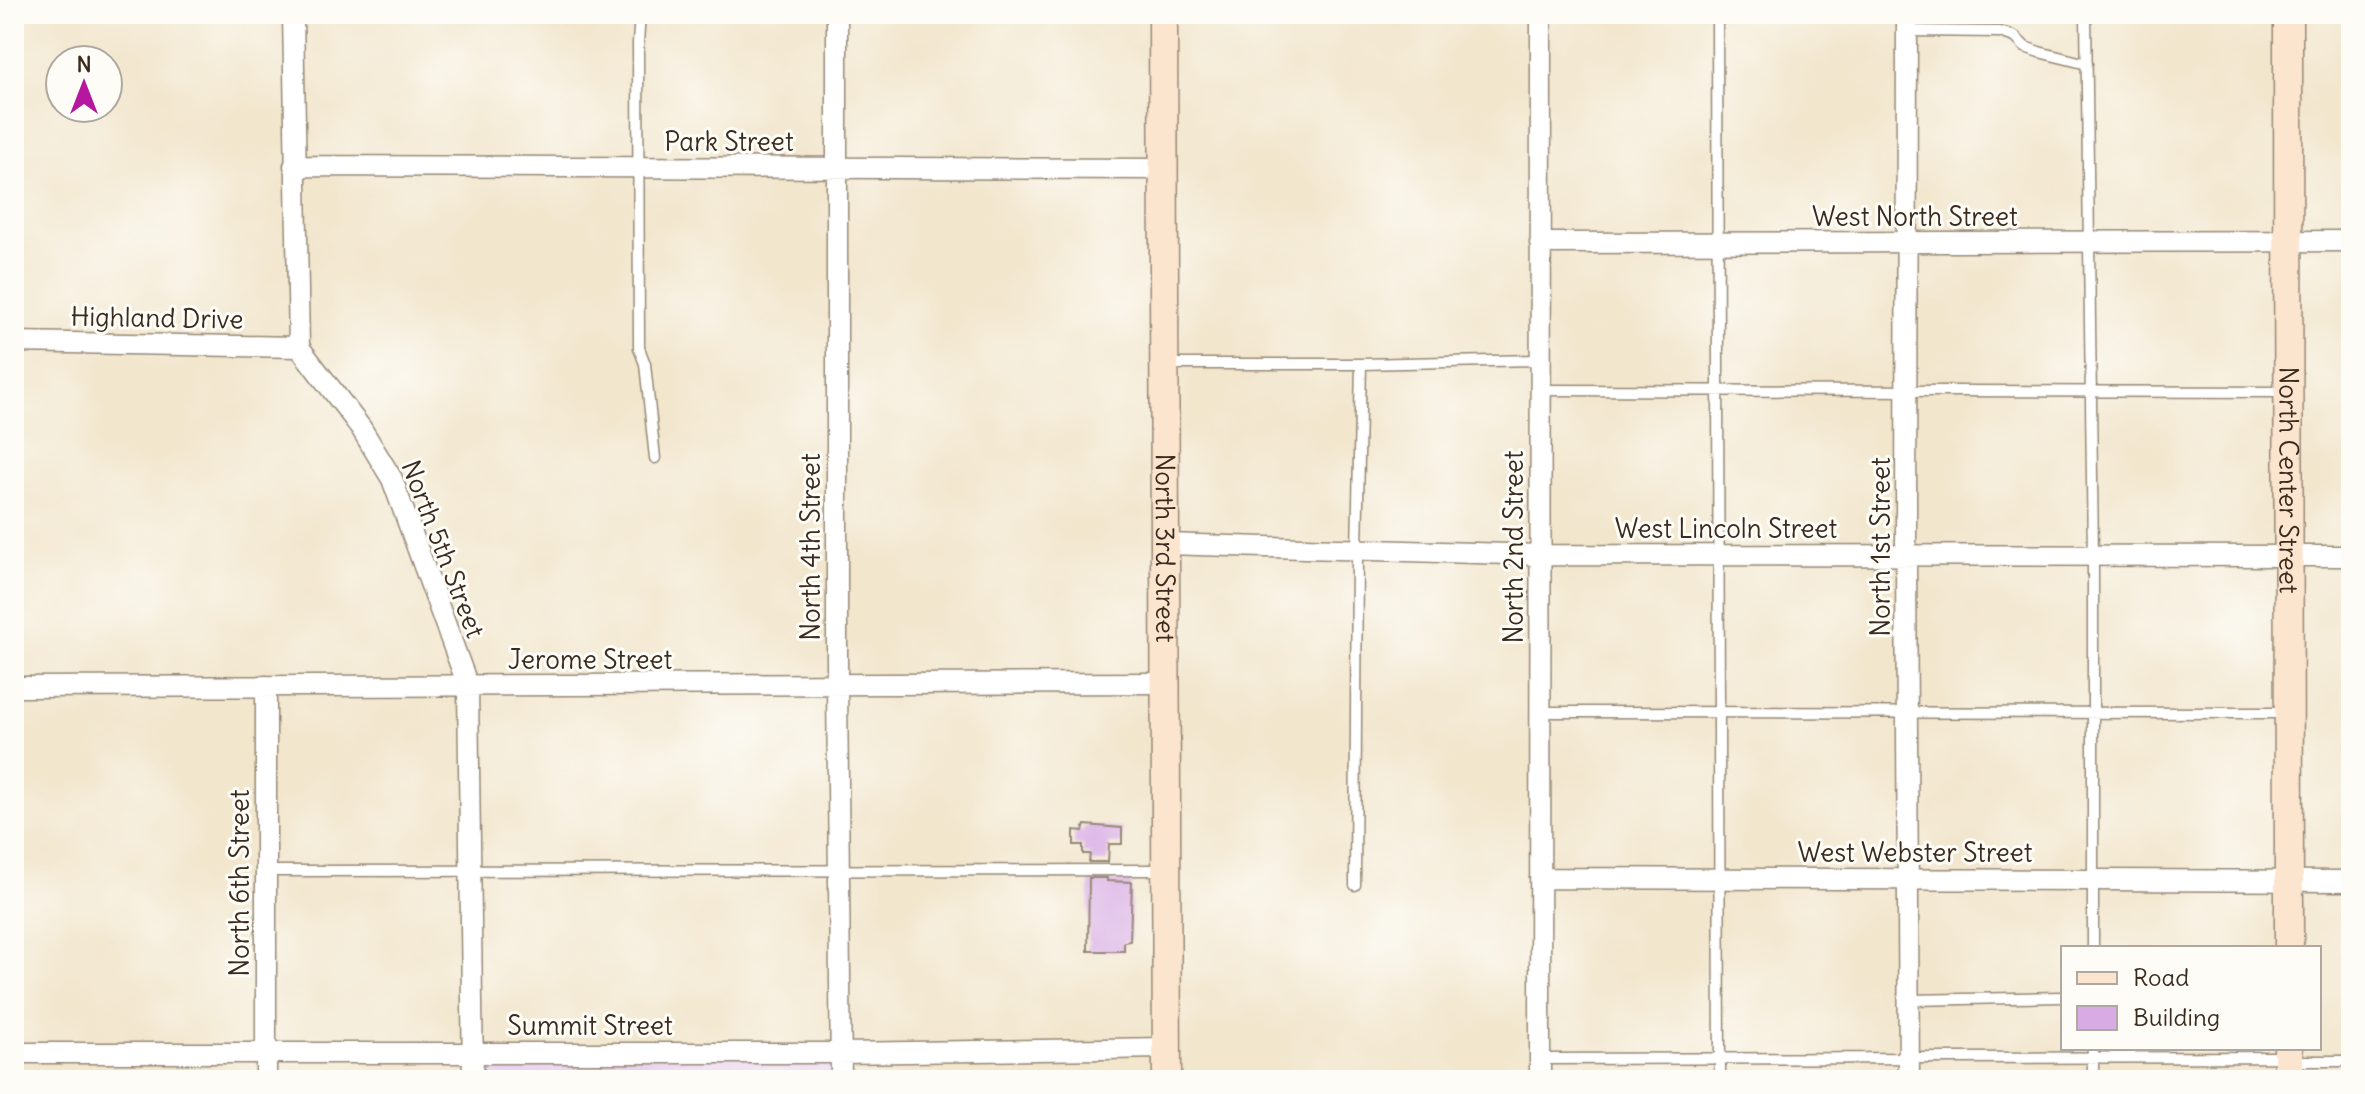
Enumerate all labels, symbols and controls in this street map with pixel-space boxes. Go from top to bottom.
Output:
north arrow [44,44,124,124]
text: N [76,50,92,78]
street label: Park Street [664,125,794,158]
street label: West North Street [1812,200,2018,233]
street label: Highland Drive [70,299,244,336]
street label: North Center Street [2272,367,2306,594]
street label: North 2nd Street [1497,450,1530,644]
street label: North 4th Street [794,453,827,641]
street label: North 3rd Street [1149,453,1182,643]
street label: North 5th Street [395,456,492,642]
street label: North 1st Street [1864,457,1897,637]
street label: West Lincoln Street [1615,512,1838,545]
street label: Jerome Street [508,643,673,676]
street label: North 6th Street [223,789,256,977]
street label: West Webster Street [1797,836,2033,869]
legend [2061,946,2321,1050]
text: Road [2133,962,2189,992]
text: Building [2133,1002,2220,1032]
street label: Summit Street [507,1009,673,1042]

